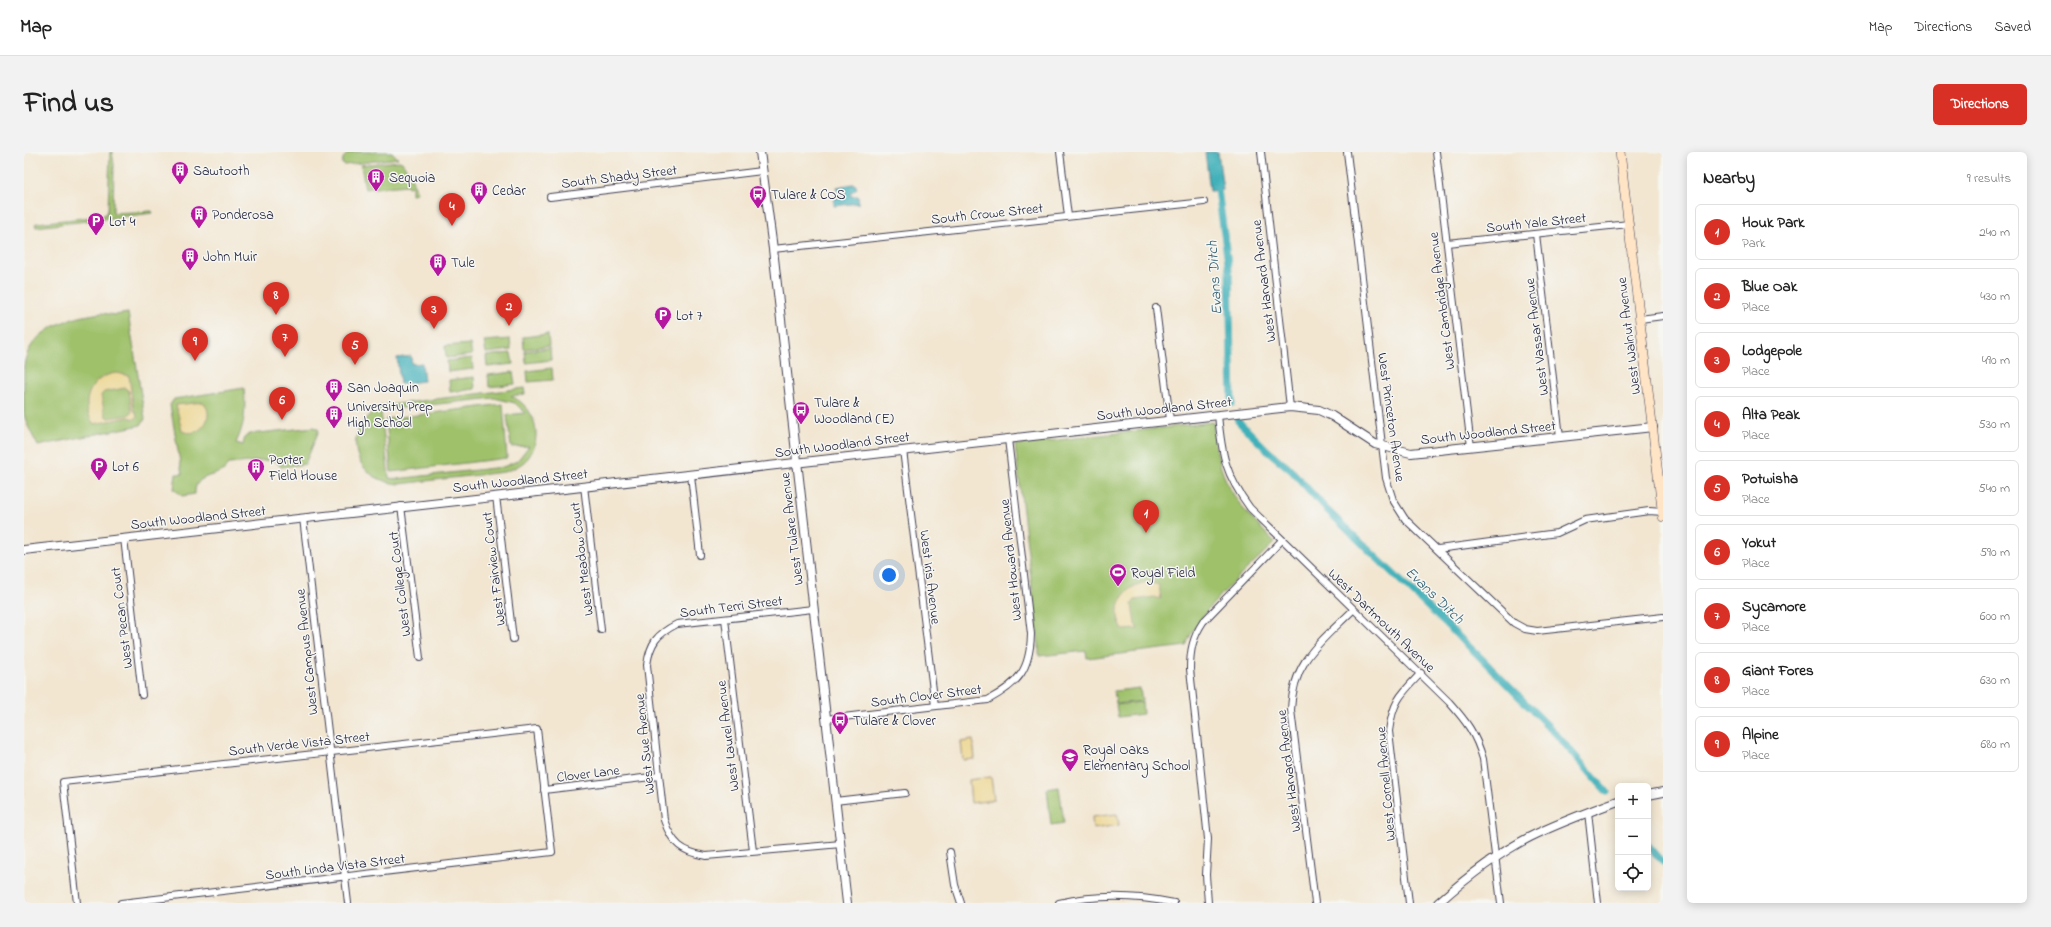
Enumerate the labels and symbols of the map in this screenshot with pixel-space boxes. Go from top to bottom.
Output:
building icon: Sawtooth [170,160,190,185]
street label: South Shady Street [560,160,679,196]
place label: Sawtooth [193,161,249,182]
building icon: Sequoia [366,167,386,192]
place label: Sequoia [389,168,435,189]
building icon: Cedar [469,180,489,205]
place label: Cedar [492,181,526,202]
bus stop icon: Tulare & COS [748,184,768,209]
place label: Tulare & COS [771,185,846,206]
pin: 4 [439,193,465,226]
street label: South Crowe Street [930,198,1045,231]
building icon: Ponderosa [189,204,209,229]
place label: Ponderosa [212,205,274,226]
street label: South Yale Street [1485,208,1588,239]
parking icon: Lot 4 [86,211,106,236]
place label: Lot 4 [109,212,136,233]
street label: West Harvard Avenue [1246,218,1282,343]
street label: West Cambridge Avenue [1424,230,1462,371]
water label: Evans Ditch [1201,239,1229,316]
building icon: John Muir [180,246,200,271]
place label: John Muir [203,247,258,268]
building icon: Tule [428,252,448,277]
place label: Tule [451,253,475,274]
street label: West Walnut Avenue [1612,275,1647,396]
street label: West Vassar Avenue [1520,276,1555,397]
pin: 8 [263,282,289,315]
pin: 2 [496,293,522,326]
pin: 3 [421,296,447,329]
parking icon: Lot 7 [653,305,673,330]
place label: Lot 7 [676,306,703,327]
pin: 7 [272,324,298,357]
pin: 9 [182,328,208,361]
pin: 5 [342,332,368,365]
street label: West Princeton Avenue [1371,351,1410,484]
building icon: San Joaquin [324,377,344,402]
place label: San Joaquin [347,378,419,399]
pin: 6 [269,387,295,420]
street label: South Woodland Street [1096,392,1233,427]
place label: Tulare & Woodland (E) [814,393,894,430]
place label: University Prep High School [347,397,433,435]
bus stop icon: Tulare & Woodland (E) [791,400,811,425]
building icon: University Prep High School [324,404,344,429]
street label: South Woodland Street [1420,416,1557,451]
street label: South Woodland Street [773,427,911,464]
place label: Porter Field House [268,450,338,487]
parking icon: Lot 6 [89,456,109,481]
place label: Lot 6 [112,457,139,478]
building icon: Porter Field House [246,457,266,482]
street label: South Woodland Street [452,464,589,499]
street label: West Tulare Avenue [775,470,810,586]
street label: West Howard Avenue [995,497,1028,622]
street label: West Meadow Court [565,500,600,617]
pin: 1 [1133,500,1159,533]
street label: South Woodland Street [130,501,267,536]
street label: West Fairview Court [477,510,512,627]
street label: West Iris Avenue [913,529,946,626]
street label: West College Court [384,530,418,638]
sports icon: Royal Field [1108,562,1128,587]
water label: Evans Ditch [1400,562,1469,630]
place label: Royal Field [1131,563,1195,585]
street label: West Dartmouth Avenue [1323,564,1440,679]
your location [879,565,899,585]
street label: West Pecan Court [106,566,139,670]
street label: West Campus Avenue [290,587,325,716]
street label: South Terri Street [679,591,784,624]
street label: West Laurel Avenue [711,678,746,792]
street label: South Clover Street [870,679,983,714]
street label: West Sue Avenue [630,692,661,795]
street label: West Harvard Avenue [1271,708,1307,833]
bus stop icon: Tulare & Clover [830,710,850,735]
place label: Tulare & Clover [853,711,936,732]
street label: West Cornell Avenue [1371,725,1402,842]
street label: South Verde Vista Street [228,727,371,762]
place label: Royal Oaks Elementary School [1083,740,1190,778]
school or university icon: Royal Oaks Elementary School [1060,747,1080,772]
street label: Clover Lane [556,760,622,789]
street label: South Linda Vista Street [264,848,407,886]

